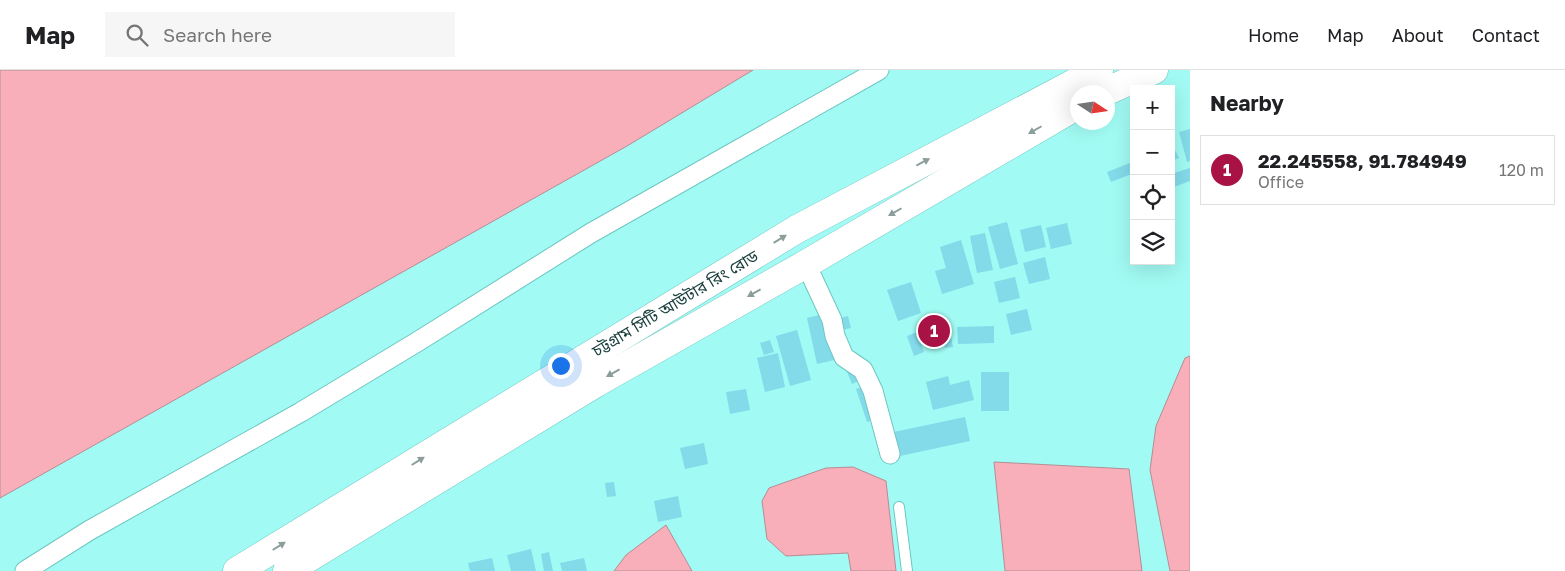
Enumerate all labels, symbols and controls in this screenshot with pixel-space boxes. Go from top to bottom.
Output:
search box [105,12,455,57]
text: Map [25,20,75,49]
icon: search [123,21,151,49]
text: Search here [163,23,272,46]
text: Home [1248,24,1299,46]
text: Map [1327,24,1364,46]
text: About [1392,24,1444,46]
text: Contact [1472,24,1540,46]
north arrow [1070,85,1115,130]
map controls [1130,85,1175,265]
button: + [1130,85,1175,130]
text: Nearby [1210,90,1284,116]
one-way arrow [1029,125,1042,134]
button: − [1130,130,1175,175]
text: 22.245558, 91.784949 [1258,149,1467,172]
one-way arrow [916,158,930,166]
text: 1 [1223,160,1231,180]
text: 120 m [1499,160,1544,180]
text: Office [1258,172,1304,192]
button: locate [1130,175,1175,220]
one-way arrow [889,207,902,216]
button: layers [1130,220,1175,265]
one-way arrow [774,234,787,244]
street label: চট্টগ্রাম সিটি আউটার রিং রোড [587,245,762,361]
one-way arrow [747,289,762,297]
pin: 1 [918,312,950,350]
your location [548,353,574,379]
one-way arrow [606,369,620,377]
one-way arrow [411,456,424,465]
one-way arrow [272,541,286,550]

